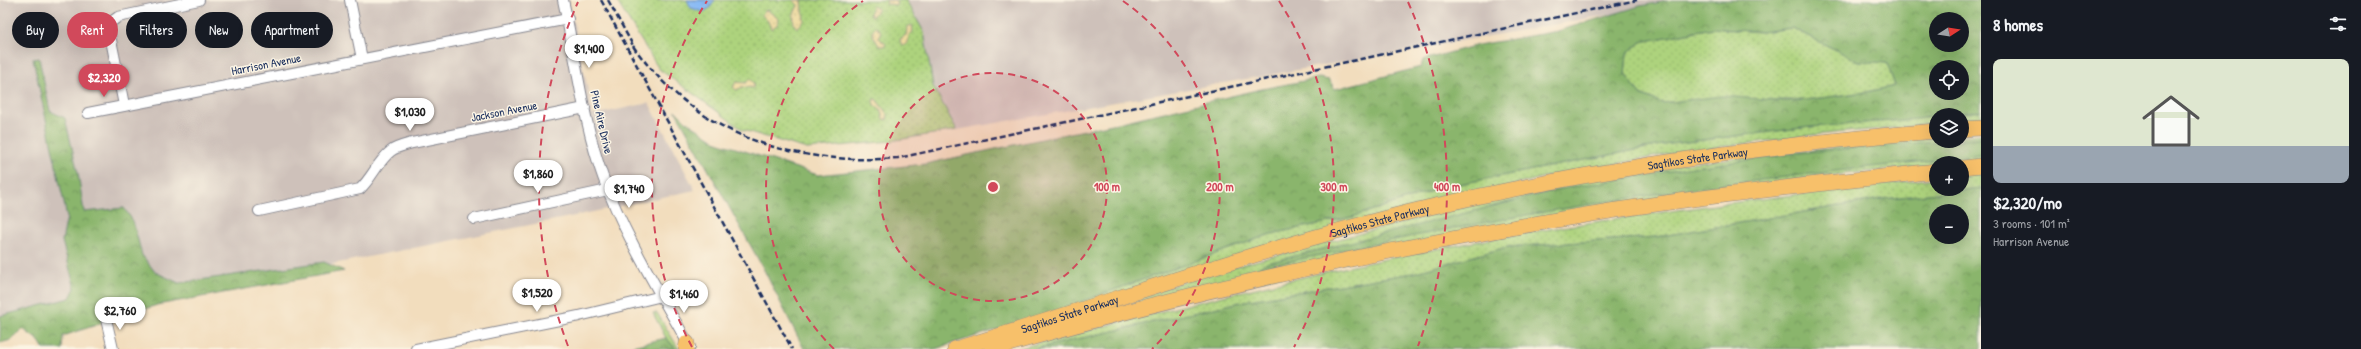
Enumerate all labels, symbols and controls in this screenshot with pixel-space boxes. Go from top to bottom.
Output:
chip: Buy [12,12,59,48]
chip: Rent [67,12,118,48]
chip: Filters [126,12,187,48]
chip: New [195,12,243,48]
chip: Apartment [251,12,333,48]
north arrow [1929,12,1969,52]
map controls [1929,12,1969,244]
text: 8 homes [1993,13,2043,36]
icon: filters [2327,13,2349,35]
pin: $1,400 [556,35,622,69]
text: $1,400 [574,39,604,57]
street label: Harrison Avenue [230,49,302,79]
button: locate [1929,60,1969,100]
pin: $2,320 [71,64,137,98]
text: $2,320 [87,68,121,86]
icon: home [2135,85,2207,157]
street label: Pine Aire Drive [586,89,618,156]
street label: Jackson Avenue [470,96,539,126]
pin: $1,030 [377,98,443,132]
text: $1,030 [394,102,426,120]
button: layers [1929,108,1969,148]
street label: Sagtikos State Parkway [1646,142,1749,173]
button: + [1929,156,1969,196]
pin: $1,860 [505,160,571,194]
text: $1,860 [523,164,553,182]
pin: $1,740 [596,175,662,209]
text: 100 m [1094,178,1120,195]
text: 200 m [1206,178,1234,195]
text: 300 m [1320,178,1348,195]
text: 400 m [1434,178,1460,195]
text: $1,740 [613,179,645,197]
centre of rings [986,180,1000,194]
text: $2,320/mo [1993,191,2062,214]
street label: Sagtikos State Parkway [1329,199,1431,241]
button: − [1929,204,1969,244]
text: 3 rooms · 101 m² [1993,214,2070,232]
text: Harrison Avenue [1993,232,2069,250]
pin: $1,520 [504,279,570,313]
pin: $1,460 [651,280,717,314]
text: $1,520 [521,283,553,301]
text: $1,460 [669,284,699,302]
street label: Sagtikos State Parkway [1019,290,1120,337]
pin: $2,760 [87,297,153,331]
text: $2,760 [104,301,136,319]

